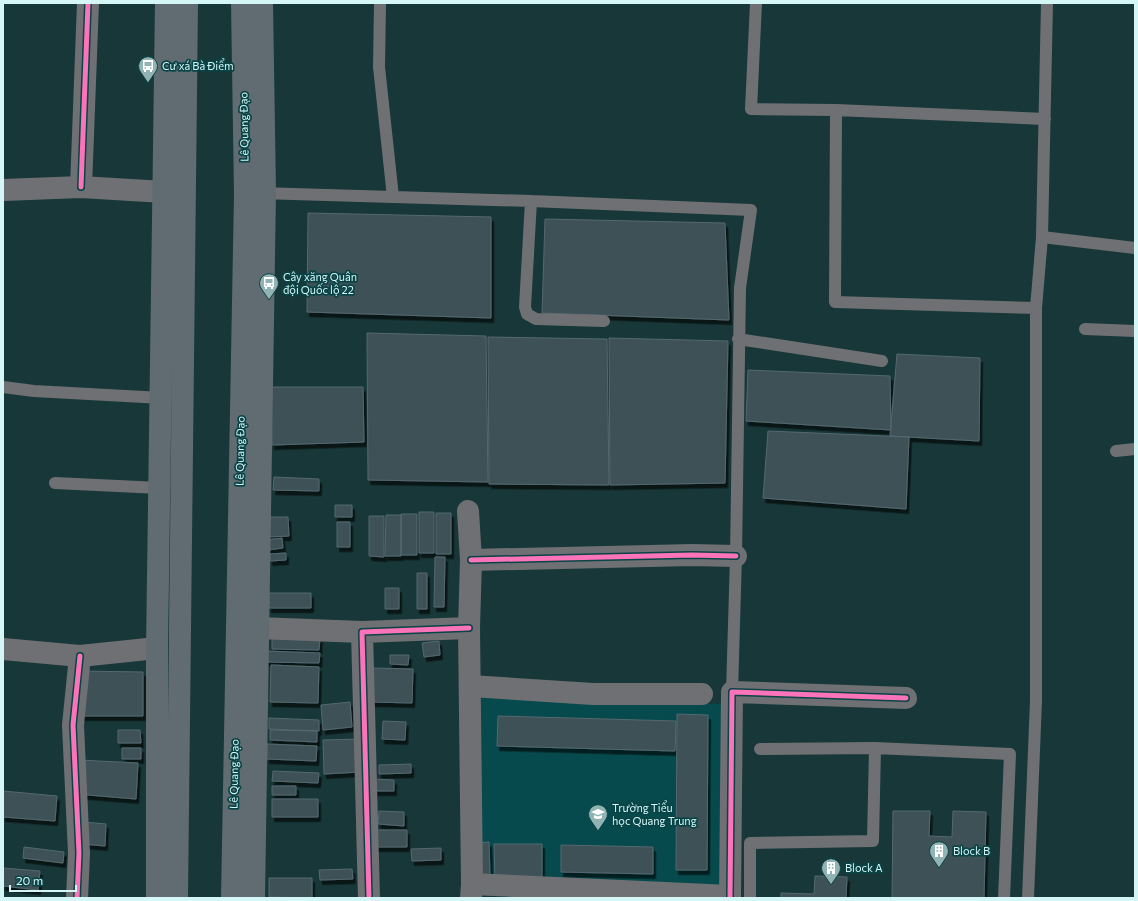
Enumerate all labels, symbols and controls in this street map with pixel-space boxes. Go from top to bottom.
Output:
bus stop icon: Cư xá Bà Điểm [137,55,159,83]
place label: Cư xá Bà Điểm [162,58,234,72]
street label: Lê Quang Đạo [236,92,251,162]
place label: Cây xăng Quân đội Quốc lộ 22 [283,270,357,296]
bus stop icon: Cây xăng Quân đội Quốc lộ 22 [258,272,280,300]
street label: Lê Quang Đạo [232,416,247,486]
street label: Lê Quang Đạo [226,739,241,809]
place label: Trường Tiểu học Quang Trung [612,800,697,827]
school or university icon: Trường Tiểu học Quang Trung [587,803,609,831]
building icon: Block B [928,840,950,868]
place label: Block B [953,844,990,857]
building icon: Block A [820,857,842,885]
place label: Block A [845,861,883,874]
scale bar [10,867,76,893]
text: 20 m [16,873,43,887]

